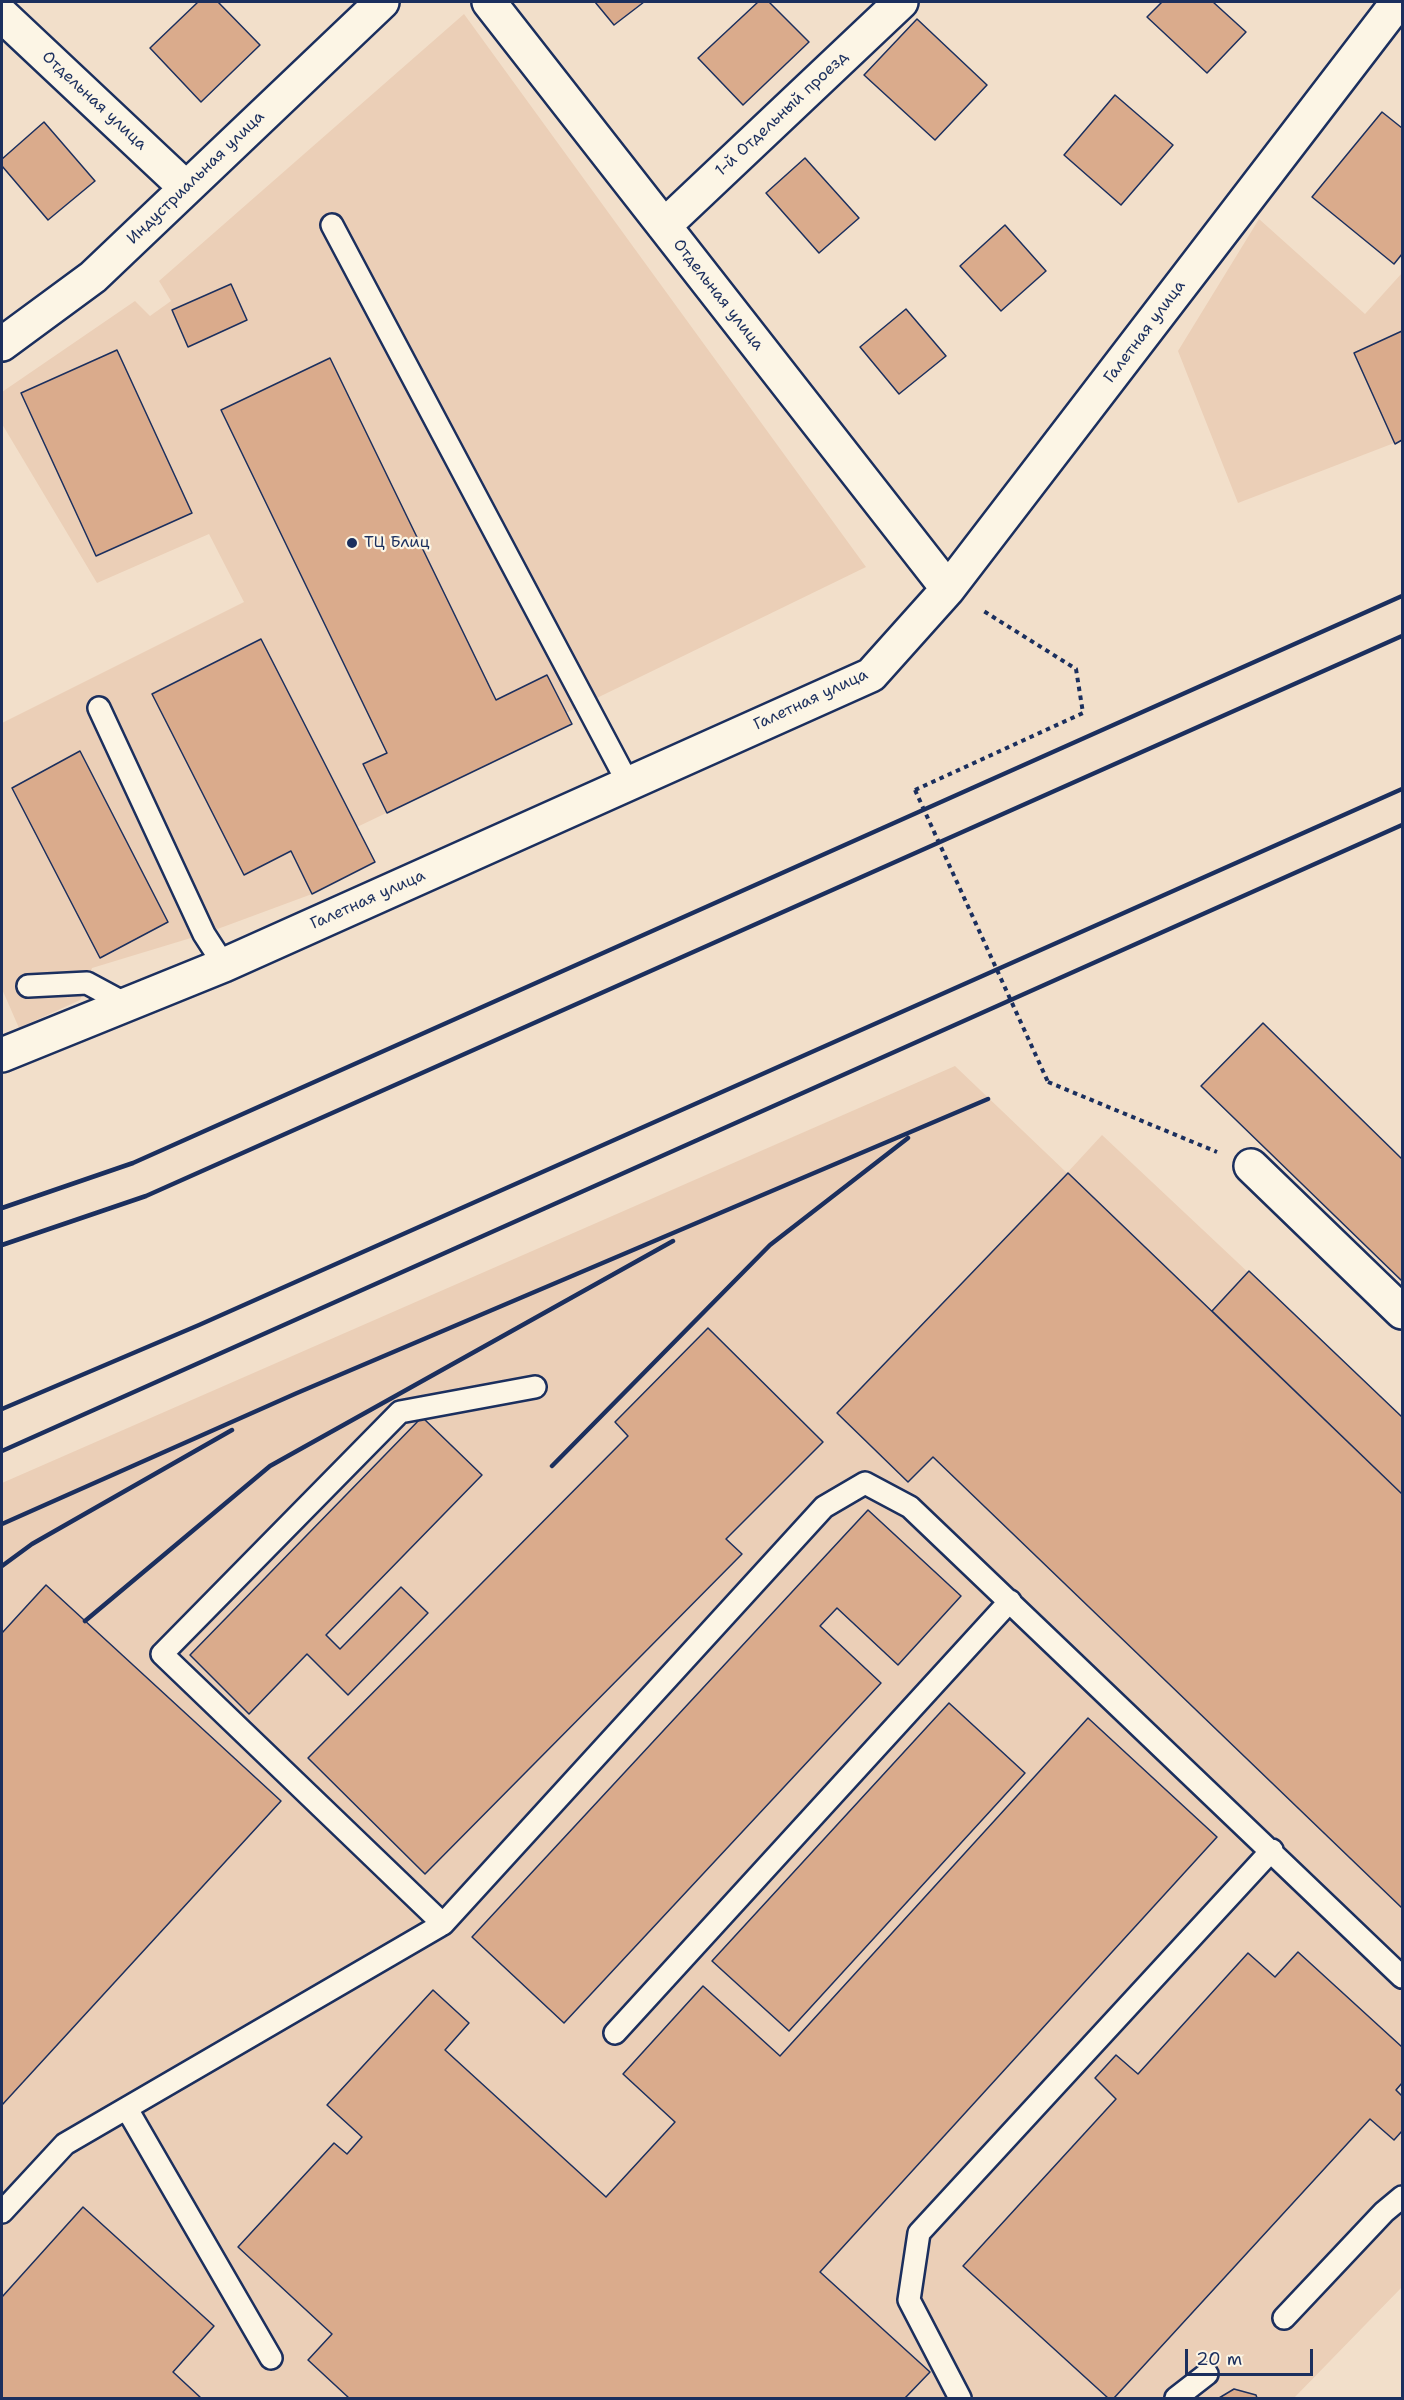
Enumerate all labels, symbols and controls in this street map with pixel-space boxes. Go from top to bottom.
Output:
street label: 1-й Отдельный проезд [712,47,852,181]
street label: Отдельная улица [38,48,150,154]
street label: Индустриальная улица [123,107,269,249]
street label: Отдельная улица [669,235,767,355]
street label: Галетная улица [1100,277,1190,387]
place label: ТЦ Блиц [364,533,430,553]
marker: ТЦ Блиц [345,536,359,550]
street label: Галетная улица [751,665,871,735]
street label: Галетная улица [308,866,428,934]
scale bar [1188,2337,1316,2375]
text: 20 m [1196,2347,1242,2371]

